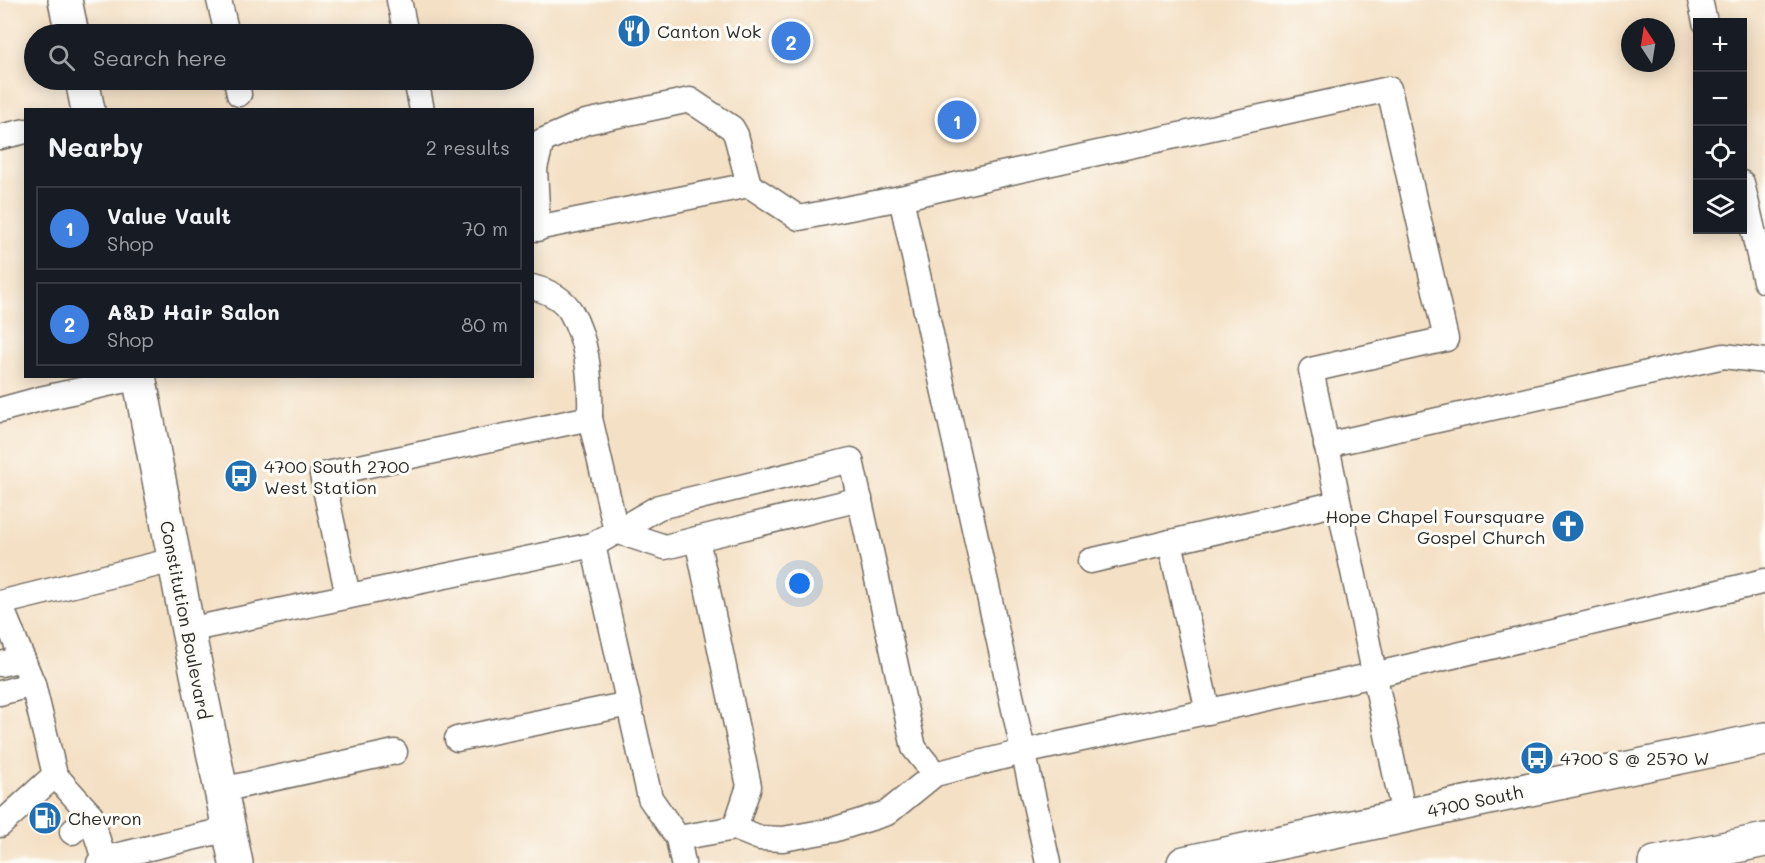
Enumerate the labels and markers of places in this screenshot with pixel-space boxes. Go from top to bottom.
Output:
restaurant icon: Canton Wok [616,13,652,49]
pin: 2 [772,18,810,63]
place label: Canton Wok [657,19,761,43]
pin: 1 [938,98,976,142]
place label: 4700 South 2700 West Station [264,454,409,499]
bus stop icon: 4700 South 2700 West Station [223,458,259,494]
place label: Hope Chapel Foursquare Gospel Church [1326,504,1545,549]
church icon: Hope Chapel Foursquare Gospel Church [1550,508,1586,544]
bus stop icon: 4700 S @ 2570 W [1519,740,1555,776]
place label: 4700 S @ 2570 W [1560,746,1709,770]
fuel station icon: Chevron [27,800,63,836]
place label: Chevron [68,806,141,830]

